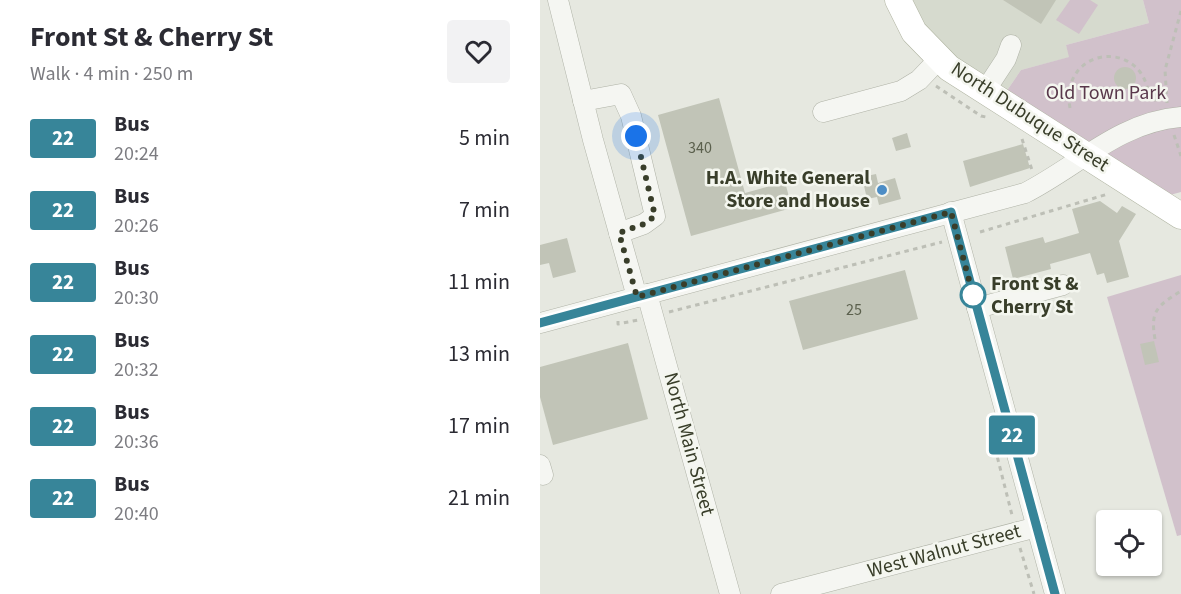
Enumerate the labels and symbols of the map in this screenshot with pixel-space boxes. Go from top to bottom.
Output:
street label: North Dubuque Street [945,55,1115,179]
park label: Old Town Park [1046,79,1166,107]
your location [621,121,651,151]
house number: 340 [688,137,712,159]
place label: H.A. White General Store and House [706,164,870,215]
marker: H.A. White General Store and House [875,183,889,197]
place label: Front St & Cherry St [991,270,1079,321]
marker: Front St & Cherry St [960,282,986,308]
house number: 25 [846,299,862,321]
street label: North Main Street [656,369,722,519]
line badge: 22 [985,416,1039,454]
street label: West Walnut Street [864,517,1024,585]

